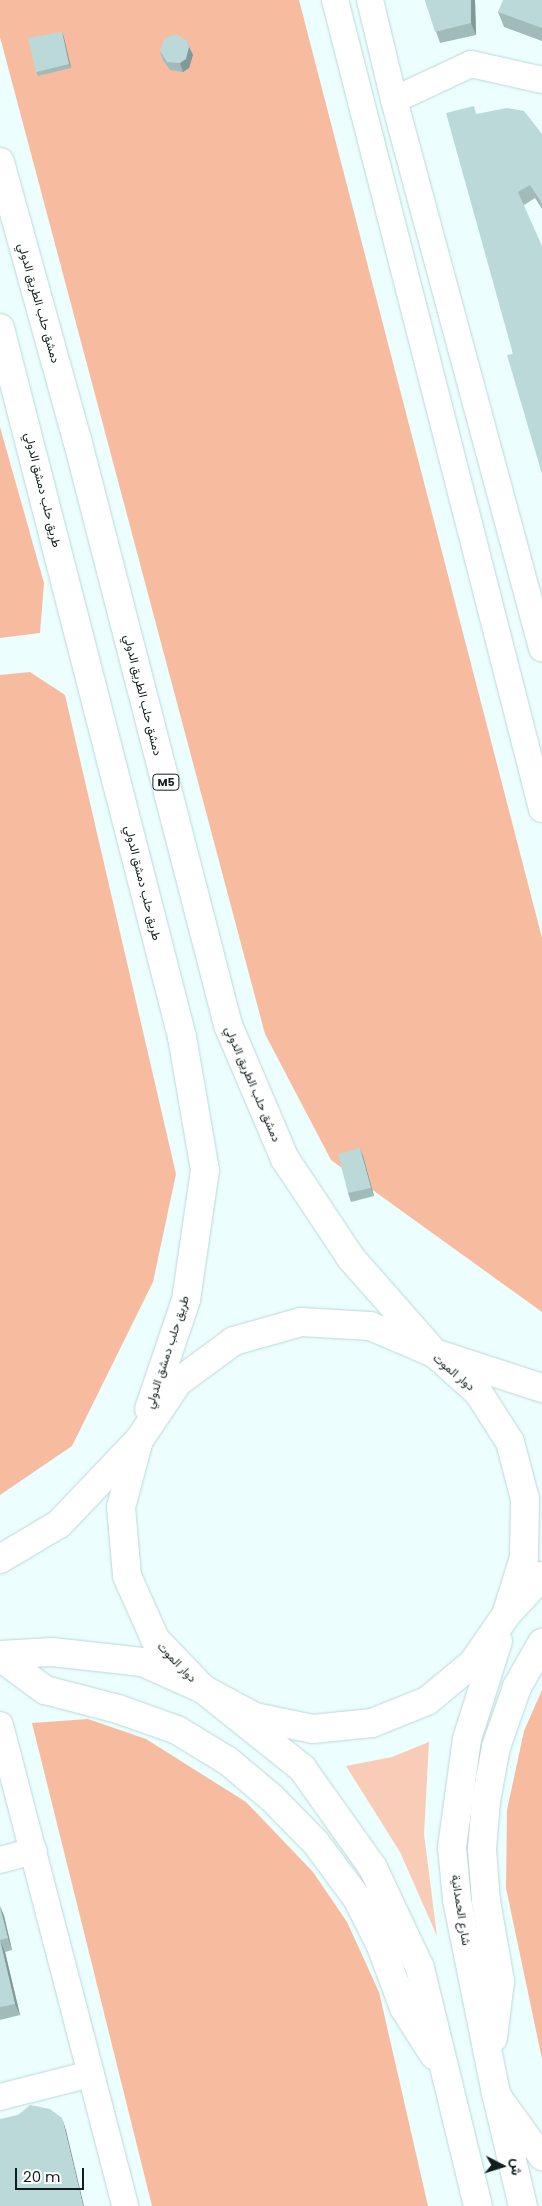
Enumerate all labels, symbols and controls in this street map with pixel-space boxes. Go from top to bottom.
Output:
street label: دمشق حلب الطريق الدولي [15,241,63,365]
street label: طريق حلب دمشق الدولي [22,431,64,549]
street label: دمشق حلب الطريق الدولي [121,633,165,757]
road number: M5 [152,774,180,790]
street label: طريق حلب دمشق الدولي [122,824,164,942]
street label: دمشق حلب الطريق الدولي [222,1024,284,1144]
street label: طريق حلب دمشق الدولي [142,1294,192,1410]
street label: دوار الموت [430,1350,478,1394]
street label: دوار الموت [154,1639,200,1685]
street label: شارع الحمدانية [448,1873,474,1947]
north arrow [477,2141,527,2191]
scale bar [18,2158,86,2190]
text: ش [506,2158,528,2177]
text: 20 m [23,2166,61,2187]

